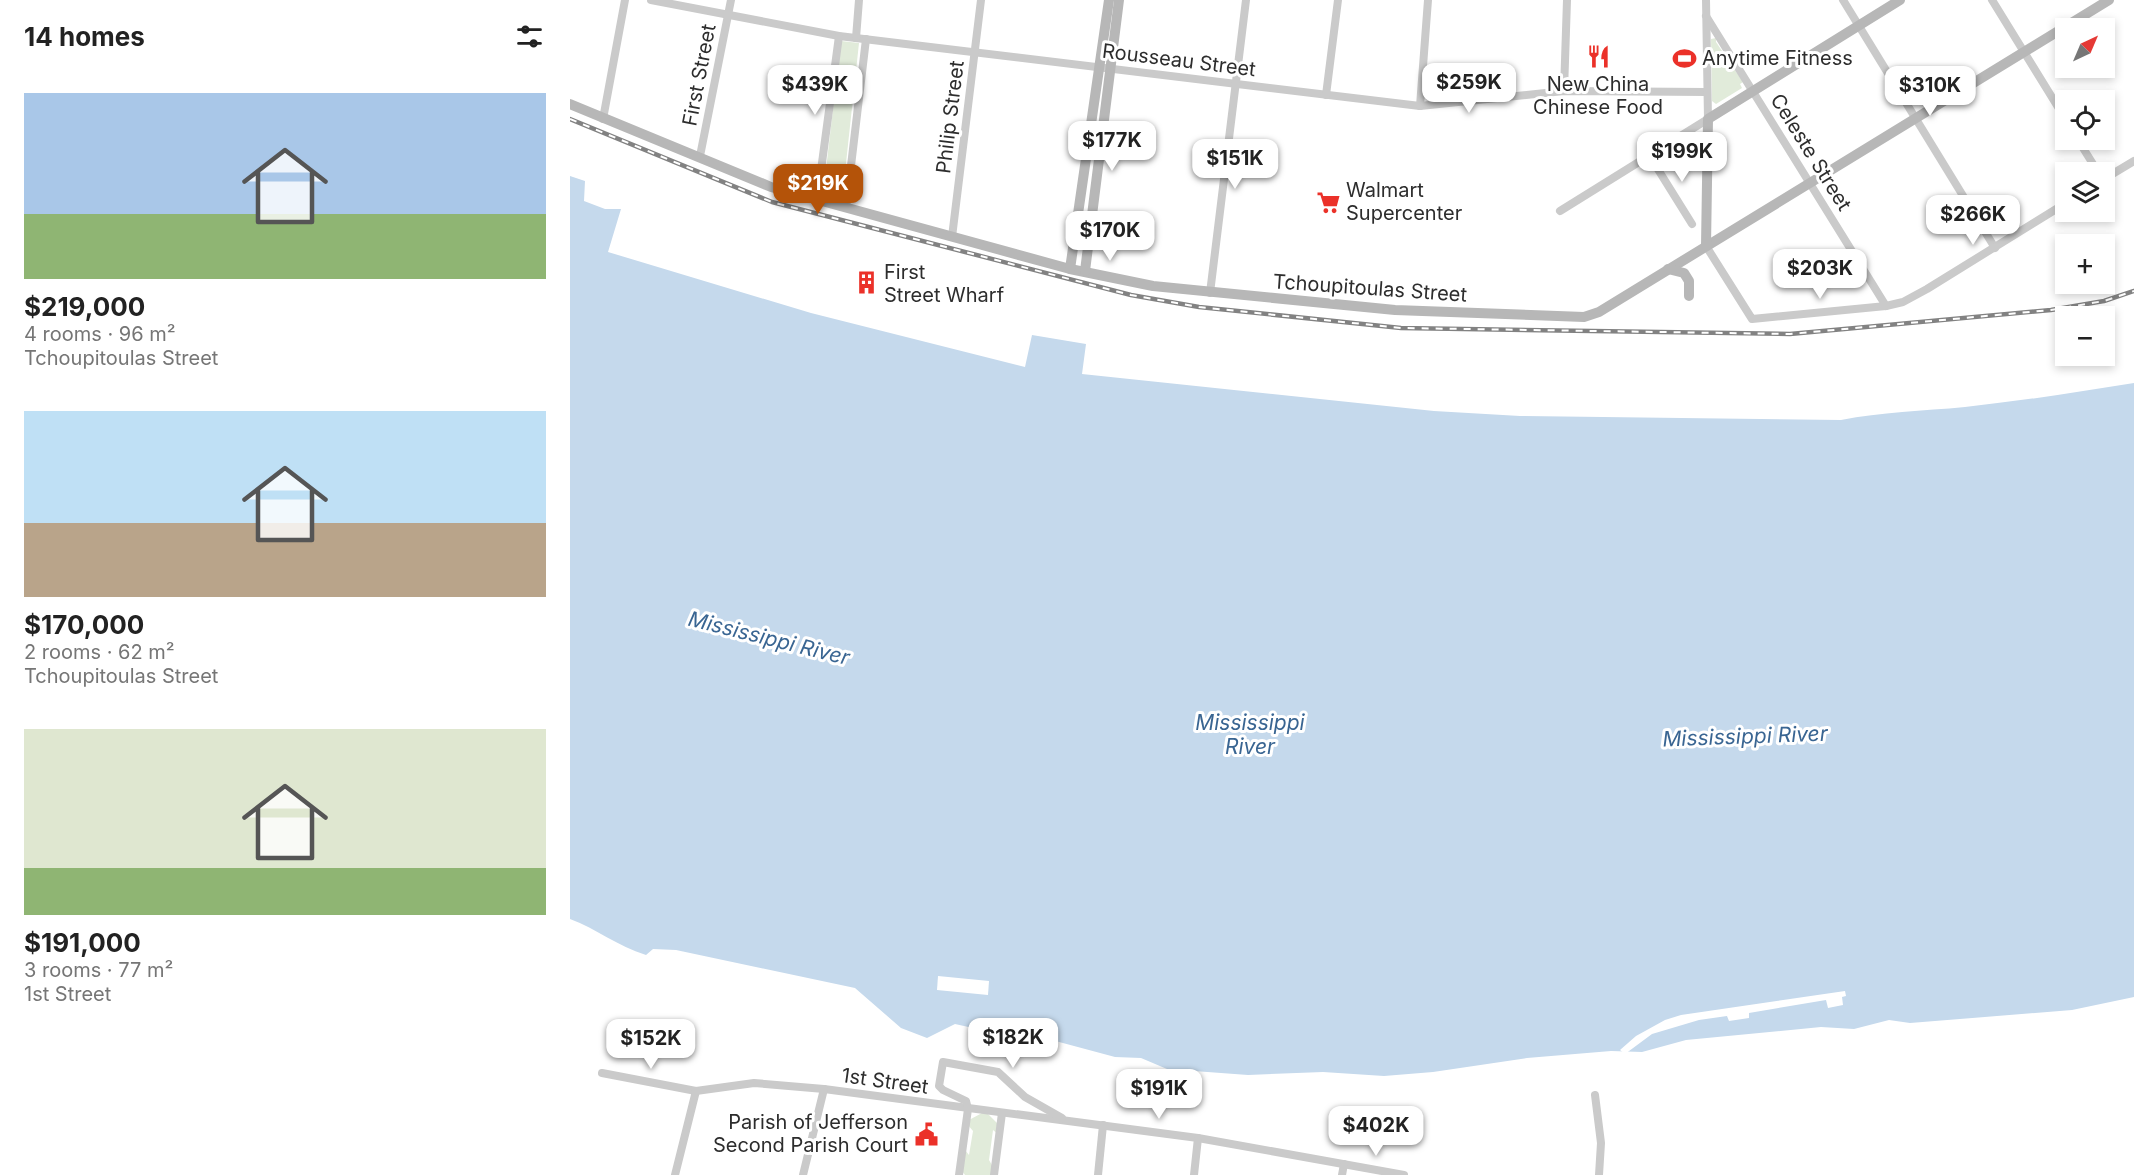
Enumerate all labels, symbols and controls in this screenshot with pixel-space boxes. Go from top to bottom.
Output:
north arrow [2055,18,2115,78]
map controls [2055,18,2115,366]
icon: filters [513,20,546,53]
text: 14 homes [24,21,145,52]
street label: First Street [677,22,721,128]
street label: Rousseau Street [1101,39,1258,81]
restaurant icon: New China Chinese Food [1585,43,1611,69]
sports icon: Anytime Fitness [1671,45,1697,71]
place label: Anytime Fitness [1702,46,1853,70]
street label: Philip Street [931,59,969,175]
pin: $259K [1427,63,1511,114]
pin: $439K [773,65,857,116]
pin: $310K [1888,66,1972,117]
text: $259K [1436,70,1502,94]
text: $439K [782,72,848,96]
place label: New China Chinese Food [1533,72,1663,119]
text: $310K [1899,73,1961,97]
street label: Celeste Street [1765,89,1857,215]
button: locate [2055,90,2115,150]
pin: $177K [1070,121,1154,172]
text: $177K [1082,128,1142,152]
icon: home [231,132,339,240]
pin: $199K [1640,132,1724,183]
pin: $151K [1193,139,1277,190]
text: $199K [1651,139,1713,163]
text: $151K [1206,146,1264,170]
button: layers [2055,162,2115,222]
pin: $219K [776,164,860,215]
text: $219K [787,171,849,195]
place label: Walmart Supercenter [1346,178,1463,225]
supermarket icon: Walmart Supercenter [1315,189,1341,215]
pin: $266K [1931,195,2015,246]
text: $266K [1940,202,2006,226]
pin: $170K [1068,211,1152,262]
text: $170K [1080,218,1140,242]
button: + [2055,234,2115,294]
pin: $203K [1778,249,1862,300]
text: $203K [1787,256,1853,280]
place label: First Street Wharf [884,260,1005,307]
street label: Tchoupitoulas Street [1272,269,1468,307]
building icon: First Street Wharf [853,270,879,296]
text: $219,000 [24,291,145,322]
button: − [2055,306,2115,366]
text: 4 rooms · 96 m² [24,322,176,346]
text: Tchoupitoulas Street [24,346,218,370]
icon: home [231,450,339,558]
water label: Mississippi River [686,606,853,670]
text: $170,000 [24,609,144,640]
text: 2 rooms · 62 m² [24,640,175,664]
text: Tchoupitoulas Street [24,664,218,688]
water label: Mississippi River [1195,710,1306,759]
water label: Mississippi River [1662,721,1829,751]
icon: home [231,768,339,876]
text: $191,000 [24,927,141,958]
text: 3 rooms · 77 m² [24,958,173,982]
text: 1st Street [24,982,111,1006]
pin: $182K [971,1018,1055,1069]
pin: $152K [609,1019,693,1070]
text: $182K [982,1025,1044,1049]
text: $152K [620,1026,682,1050]
street label: 1st Street [840,1063,930,1099]
pin: $191K [1117,1069,1201,1120]
text: $191K [1130,1076,1188,1100]
pin: $402K [1334,1106,1418,1157]
place label: Parish of Jefferson Second Parish Court [713,1110,908,1157]
text: $402K [1342,1113,1410,1137]
public building icon: Parish of Jefferson Second Parish Court [913,1121,939,1147]

